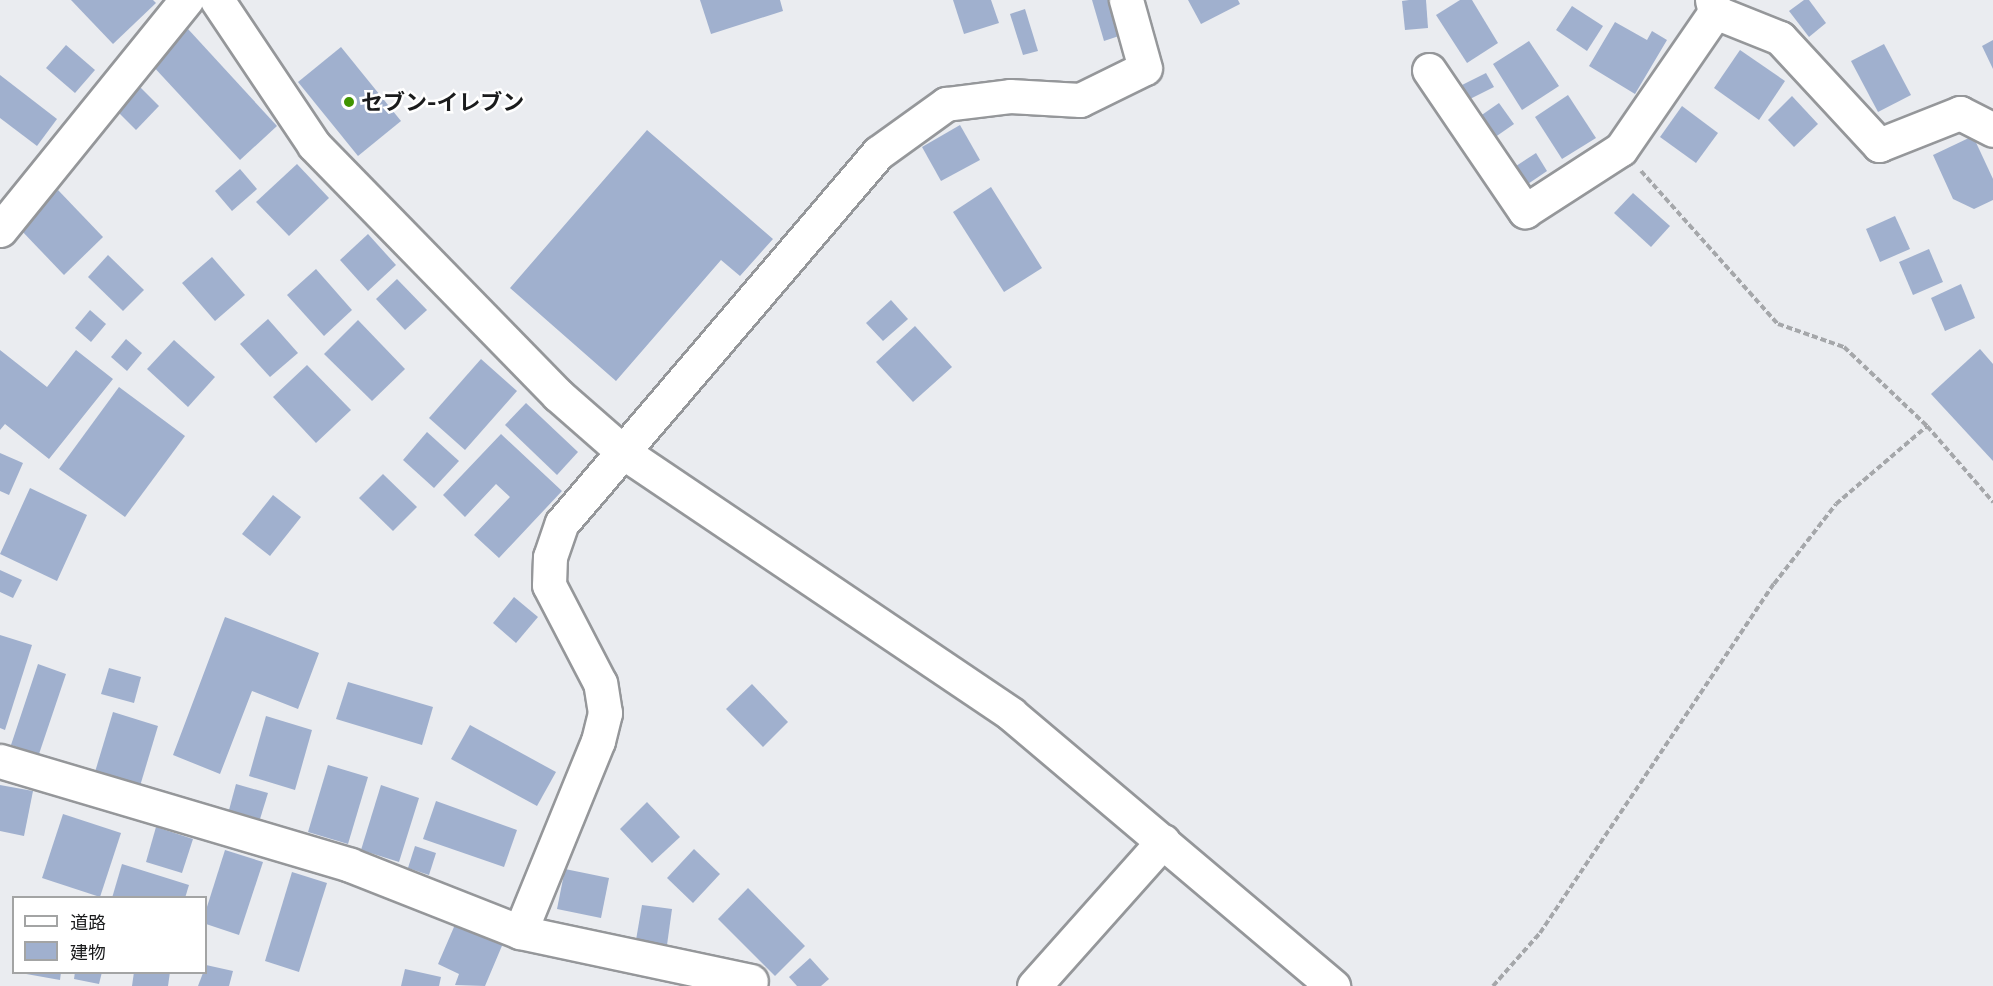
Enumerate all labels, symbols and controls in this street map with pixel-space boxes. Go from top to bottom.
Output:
place label: セブン-イレブン [361,89,524,115]
marker: セブン-イレブン [342,95,356,109]
legend [12,896,207,974]
text: 道路 [70,911,106,933]
text: 建物 [70,941,106,963]

